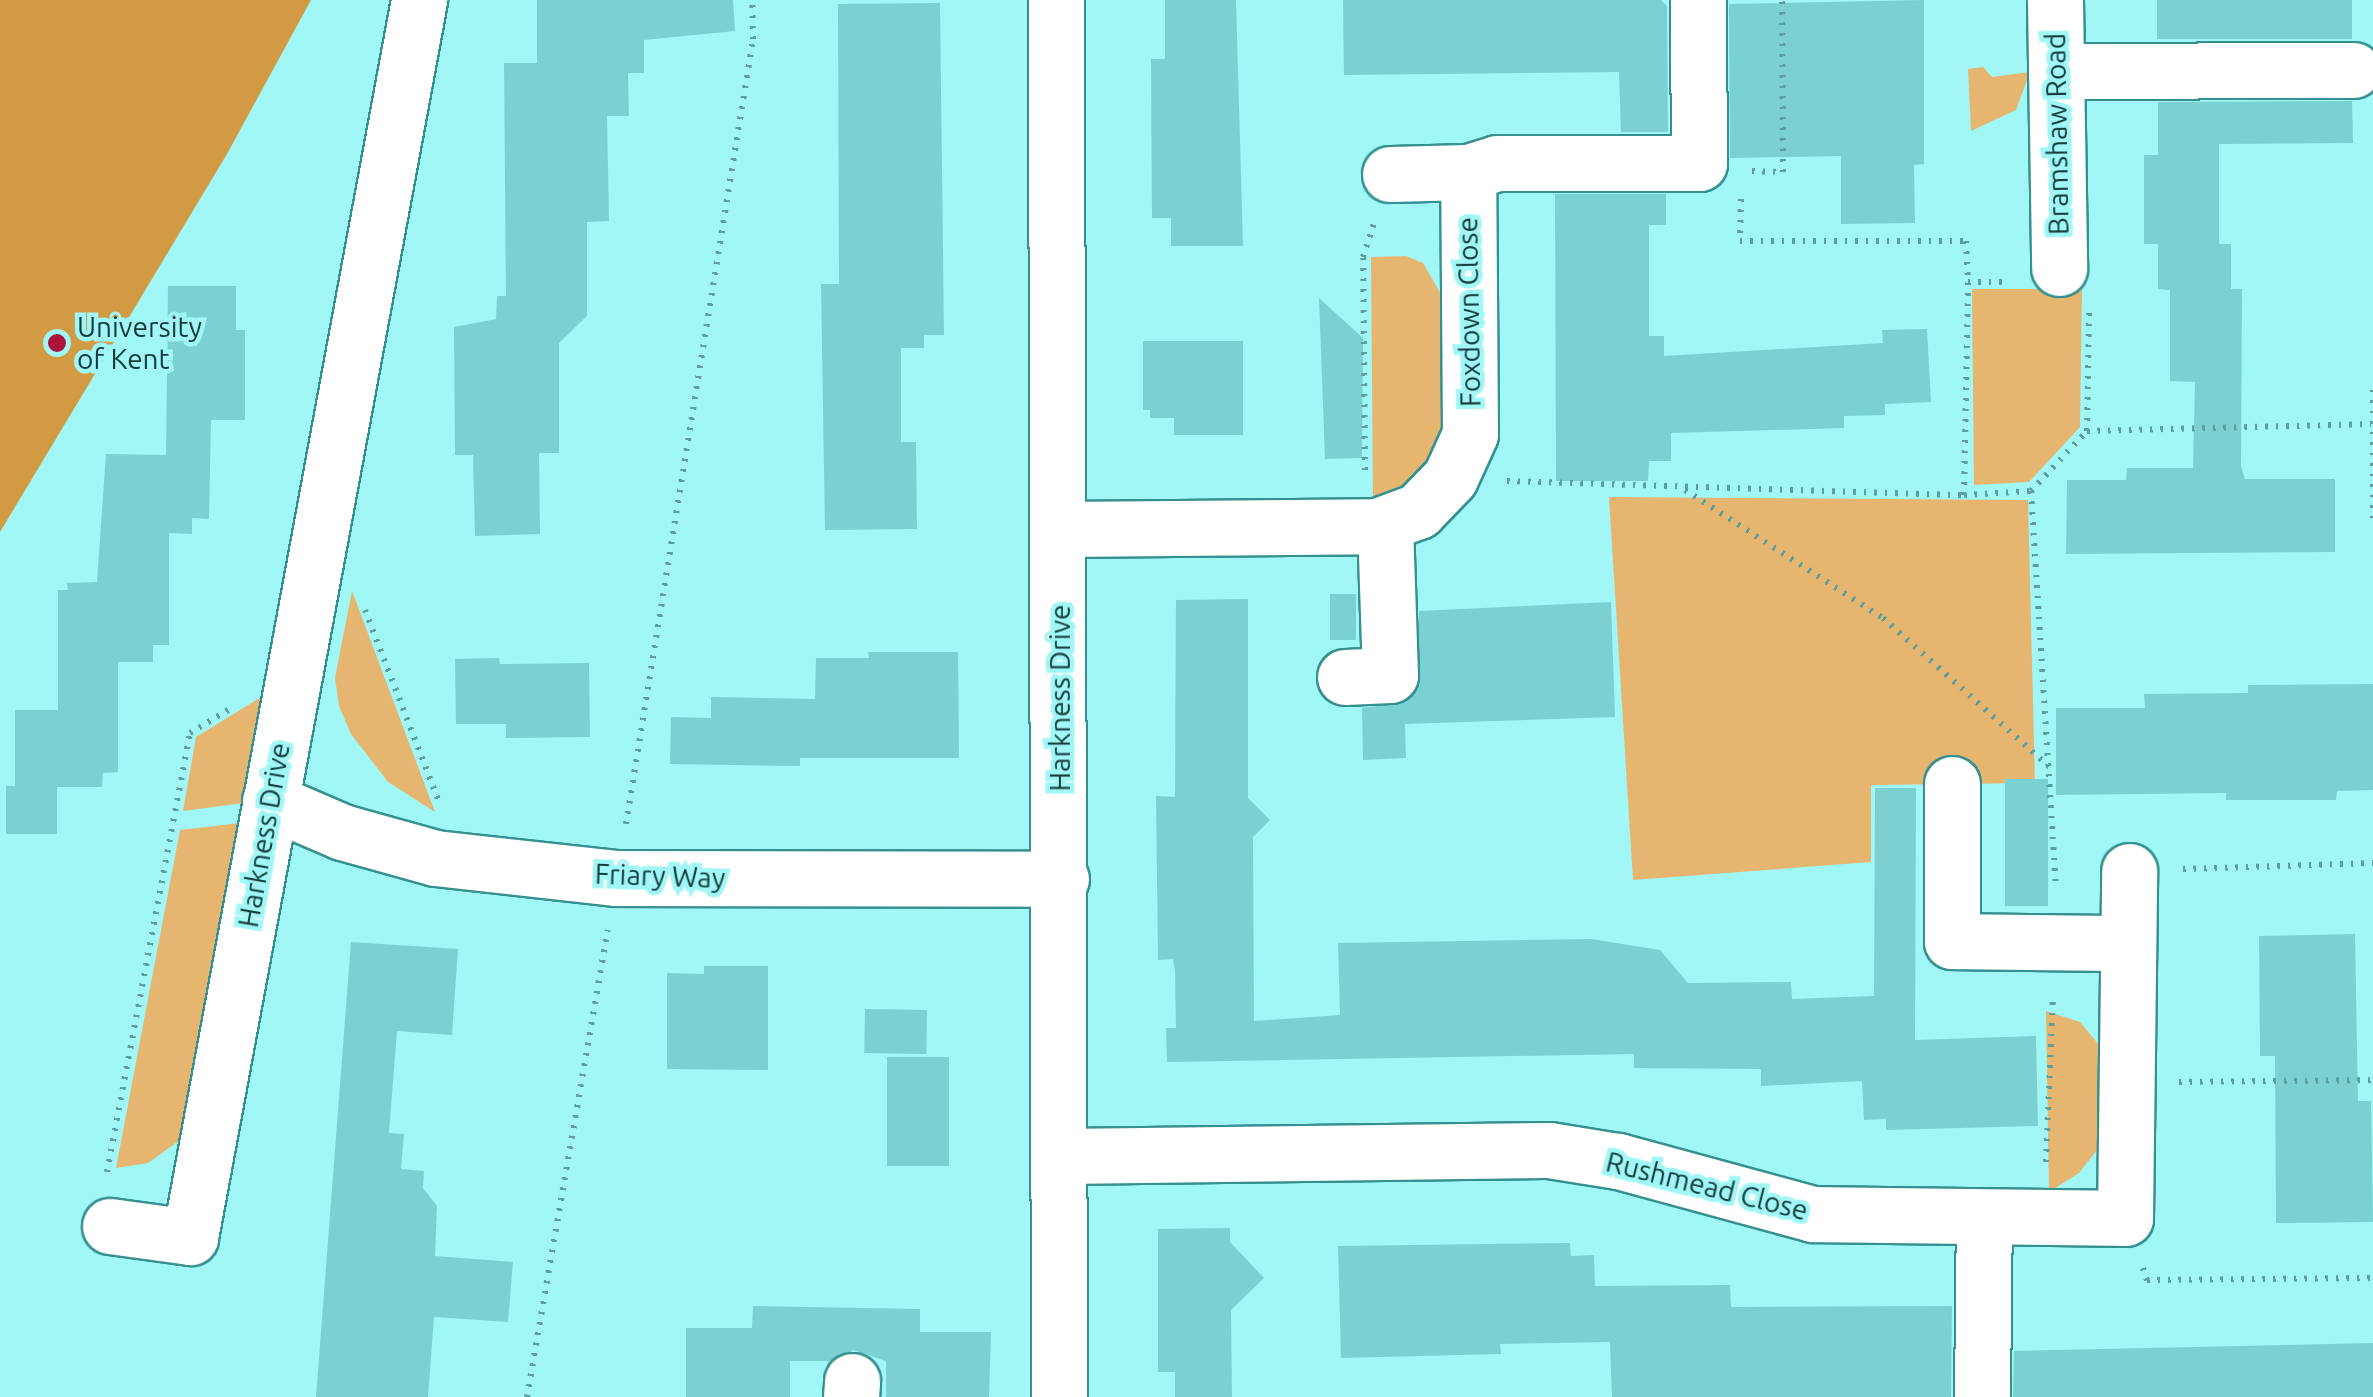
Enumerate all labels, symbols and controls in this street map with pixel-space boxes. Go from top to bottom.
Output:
street label: Bramshaw Road [2038,33,2076,235]
street label: Foxdown Close [1451,217,1487,407]
place label: University of Kent [77,310,202,376]
marker: University of Kent [46,332,68,354]
street label: Harkness Drive [1043,604,1077,792]
street label: Harkness Drive [231,740,297,930]
street label: Friary Way [594,857,726,895]
street label: Rushmead Close [1603,1145,1811,1227]

